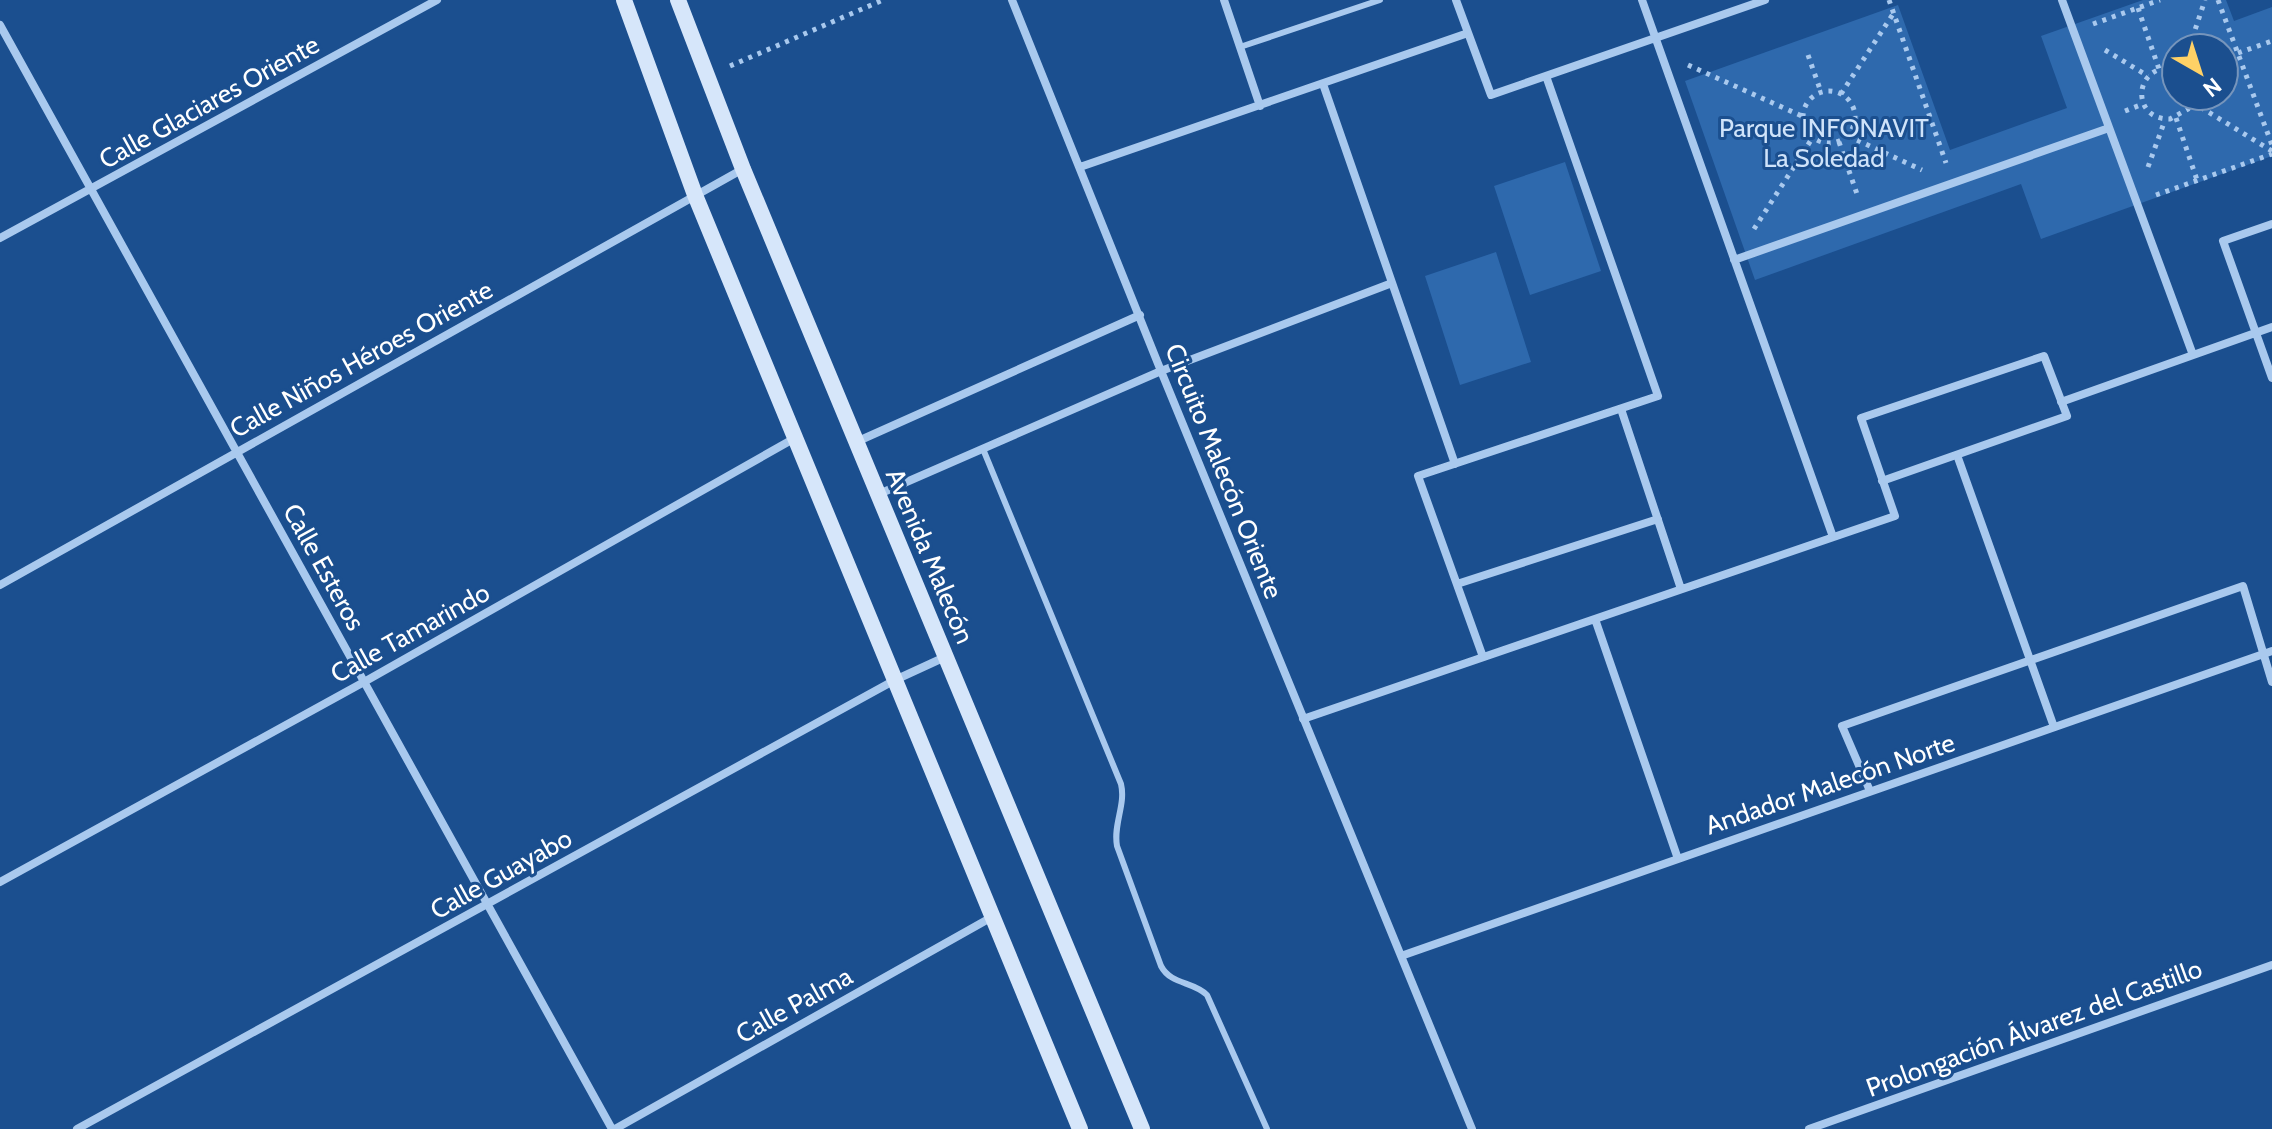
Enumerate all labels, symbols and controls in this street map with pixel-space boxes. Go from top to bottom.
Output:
street label: Calle Glaciares Oriente [93,28,325,176]
north arrow [2160,32,2240,112]
text: N [2198,72,2227,103]
park label: Parque INFONAVIT La Soledad [1719,112,1929,174]
street label: Calle Niños Héroes Oriente [224,273,498,445]
street label: Circuito Malecón Oriente [1158,339,1290,603]
street label: Avenida Malecón [879,464,981,648]
street label: Calle Esteros [276,498,372,636]
street label: Calle Tamarindo [325,576,495,690]
street label: Andador Malecón Norte [1701,726,1959,842]
street label: Calle Guayabo [425,822,577,926]
street label: Prolongación Álvarez del Castillo [1862,952,2206,1104]
street label: Calle Palma [730,960,858,1050]

